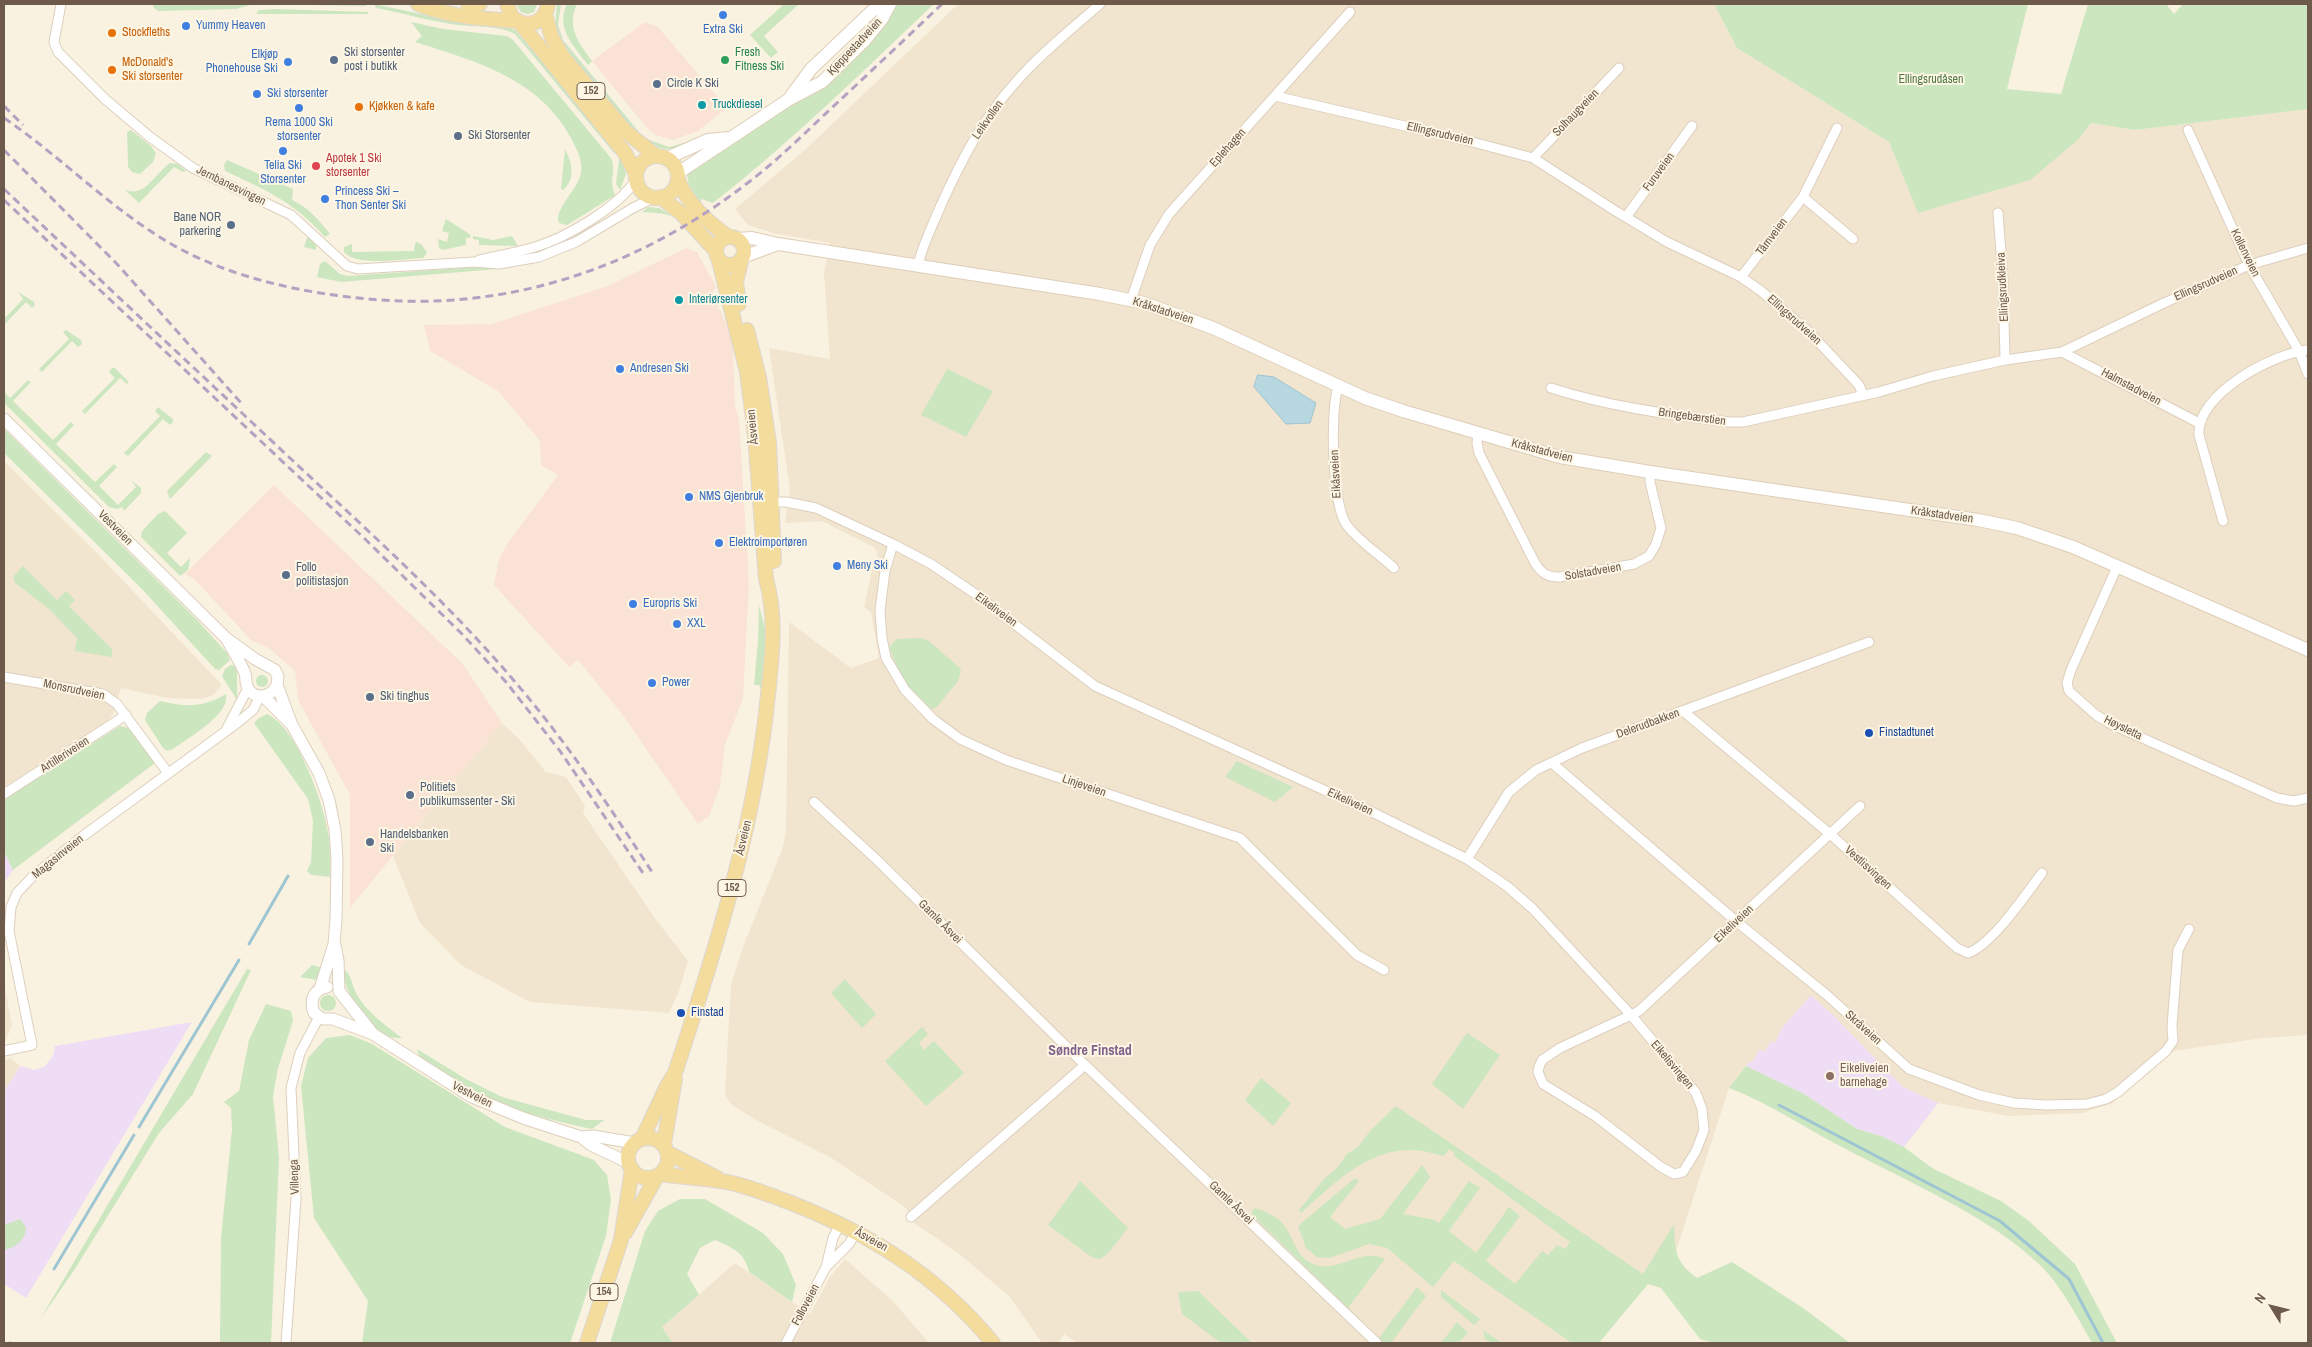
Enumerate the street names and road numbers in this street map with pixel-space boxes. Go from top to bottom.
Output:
street label: Kjeppestadveien [825,15,885,79]
road number: 152 [577,82,605,100]
street label: Solhaugveien [1550,86,1602,140]
street label: Leikvollen [969,98,1007,142]
street label: Ellingsrudveien [1405,119,1475,149]
street label: Eplehagen [1207,126,1249,170]
street label: Furuveien [1640,150,1678,194]
street label: Jernbanesvingen [194,163,268,209]
street label: Tårnveien [1753,215,1791,259]
street label: Kollenveien [2227,227,2263,279]
street label: Ellingsrudkleiva [1994,252,2012,322]
street label: Ellingsrudveien [2172,264,2240,304]
street label: Ellingsrudveien [1764,292,1824,348]
street label: Kråkstadveien [1131,294,1195,328]
street label: Halmstadveien [2099,365,2163,409]
street label: Bringebærstien [1657,405,1727,429]
street label: Åsveien [744,409,762,445]
street label: Kråkstadveien [1510,436,1574,466]
street label: Eikåsveien [1328,449,1344,499]
street label: Kråkstadveien [1910,503,1974,527]
street label: Vestveien [95,508,135,548]
street label: Solstadveien [1564,560,1622,584]
street label: Eikeliveien [972,590,1020,630]
street label: Monsrudveien [42,676,106,704]
street label: Delerudbakken [1614,706,1682,742]
street label: Høysletta [2101,713,2145,743]
street label: Artilleriveien [38,734,92,776]
street label: Linjeveien [1060,772,1108,800]
street label: Eikeliveien [1325,785,1375,819]
street label: Åsveien [733,819,755,857]
street label: Magasinveien [29,832,87,882]
street label: Vestlisvingen [1841,843,1895,893]
road number: 152 [718,880,746,896]
street label: Gamle Åsvei [915,897,965,947]
street label: Eikeliveien [1711,902,1757,946]
street label: Skråveien [1842,1008,1884,1048]
street label: Eikelisvingen [1647,1038,1697,1092]
street label: Vestveien [449,1079,495,1111]
street label: Villenga [287,1159,303,1195]
street label: Gamle Åsvei [1206,1178,1256,1228]
street label: Åsveien [852,1225,890,1255]
street label: Folloveien [789,1282,823,1328]
road number: 154 [590,1284,618,1300]

